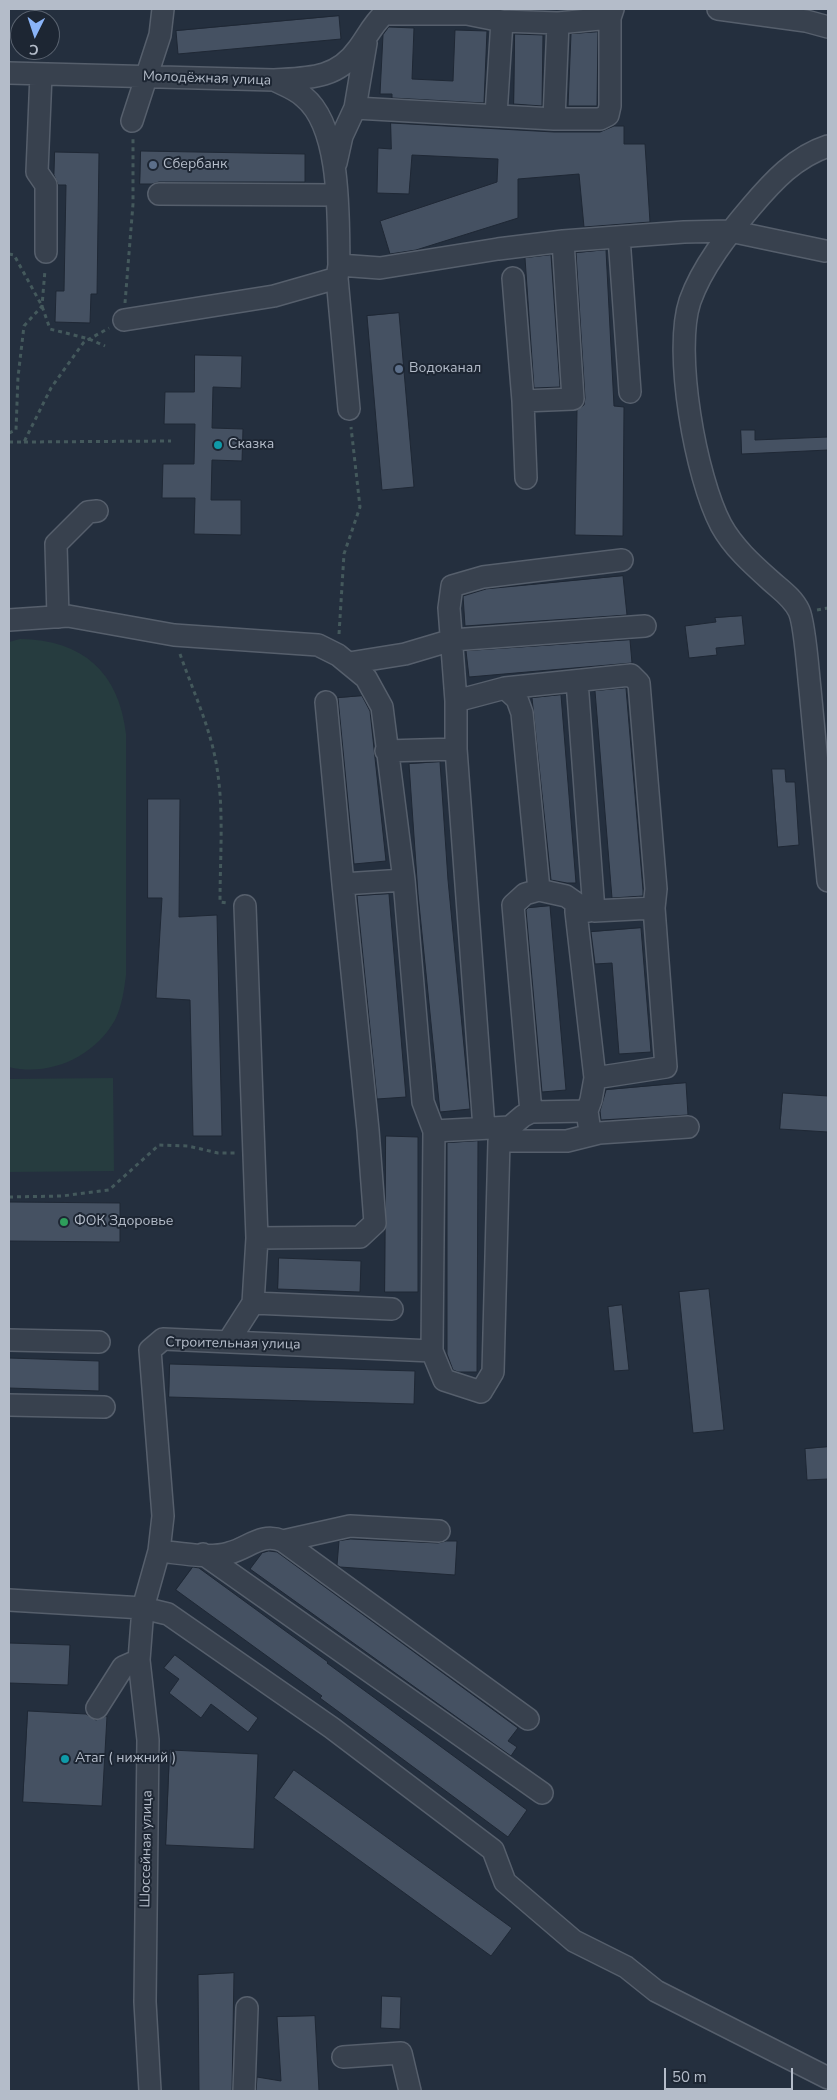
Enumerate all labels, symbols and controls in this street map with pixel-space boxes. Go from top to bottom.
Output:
north arrow [10,10,60,60]
text: С [29,40,39,59]
street label: Молодёжная улица [142,68,272,90]
place label: Сбербанк [163,157,227,173]
marker: Сбербанк [147,159,159,171]
place label: Водоканал [409,361,481,377]
marker: Водоканал [393,363,405,375]
place label: Сказка [228,437,274,453]
marker: Сказка [212,439,224,451]
place label: ФОК Здоровье [74,1214,173,1230]
marker: ФОК Здоровье [58,1216,70,1228]
street label: Строительная улица [165,1334,301,1354]
place label: Атаг ( нижний ) [75,1751,176,1767]
marker: Атаг ( нижний ) [59,1753,71,1765]
street label: Шоссейная улица [138,1790,156,1908]
scale bar [667,2058,796,2090]
text: 50 m [672,2067,707,2087]

